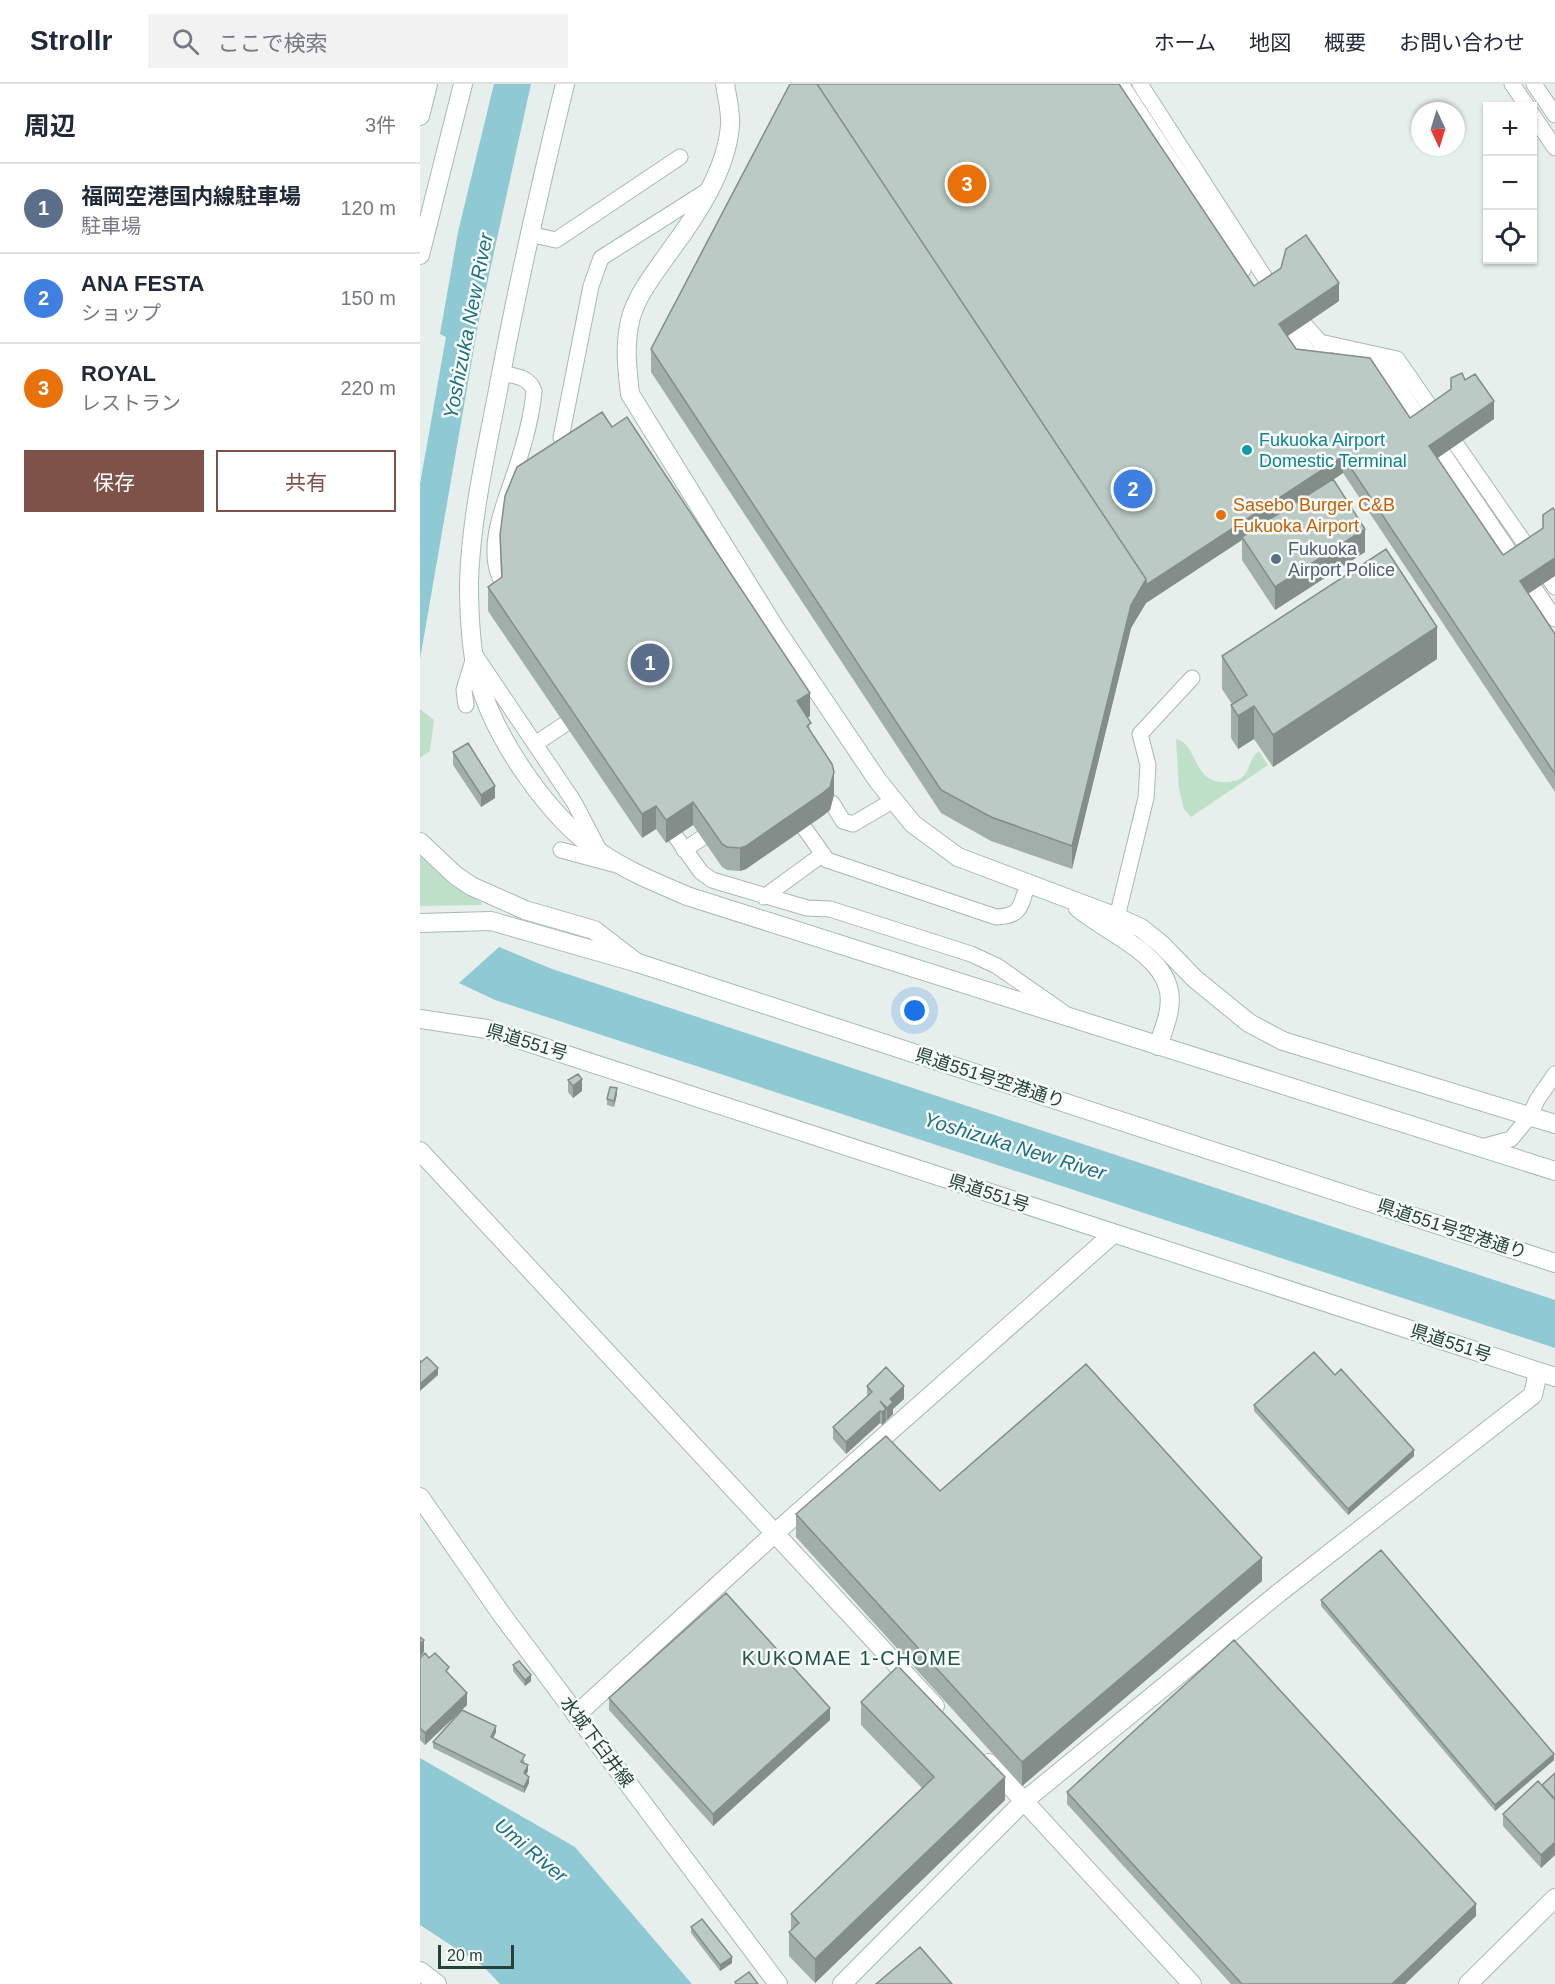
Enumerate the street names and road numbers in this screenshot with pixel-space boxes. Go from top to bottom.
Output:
street label: 県道551号 [484,1020,570,1064]
street label: 県道551号空港通り [913,1044,1067,1112]
street label: 県道551号 [946,1171,1032,1215]
street label: 県道551号空港通り [1375,1195,1529,1263]
street label: 県道551号 [1408,1321,1494,1365]
street label: 水城下臼井線 [557,1693,637,1791]

